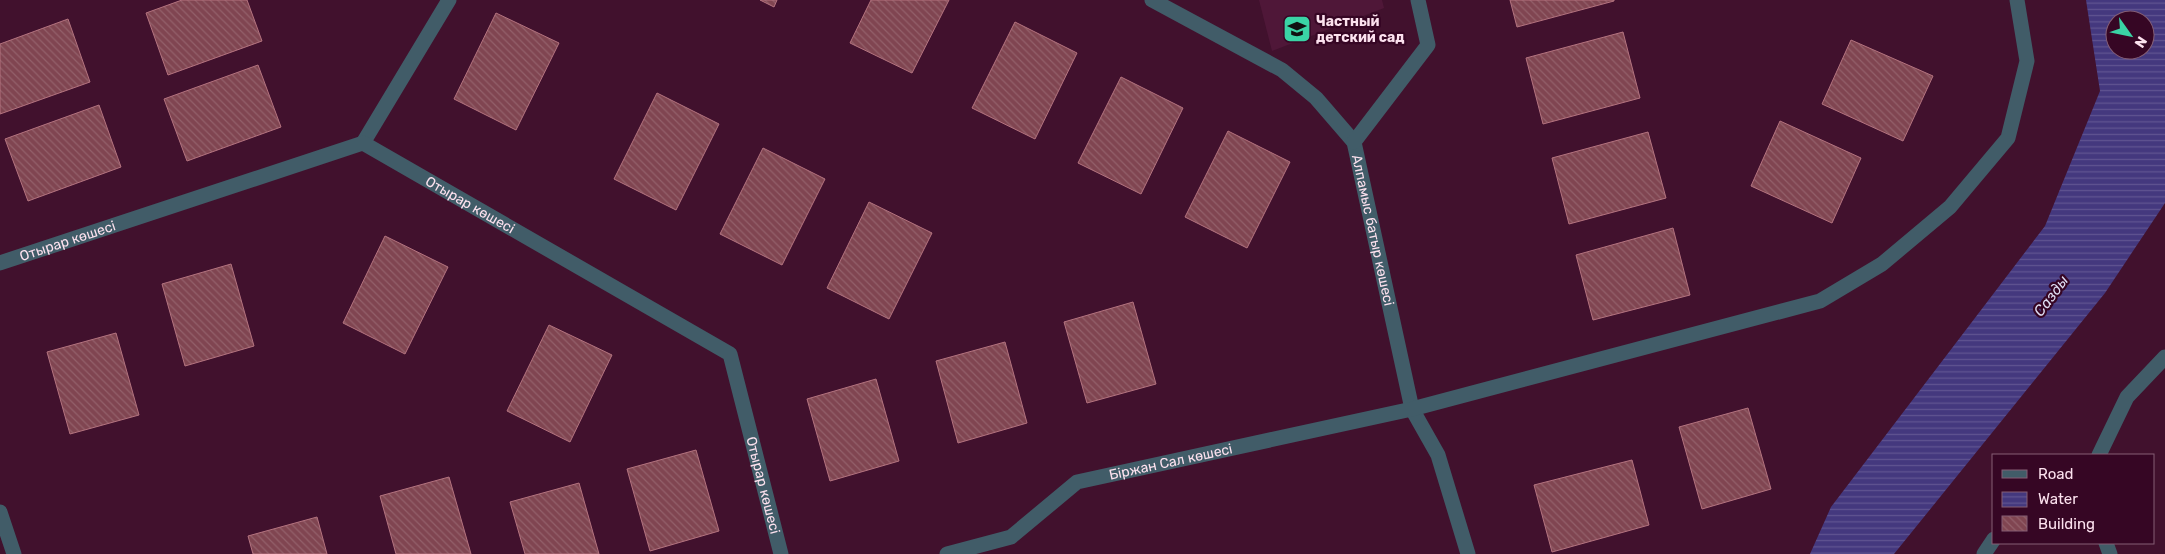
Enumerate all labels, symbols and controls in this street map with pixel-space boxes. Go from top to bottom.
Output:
north arrow [2105,10,2155,60]
place label: Частный детский сад [1316,13,1404,46]
school or university icon: Частный детский сад [1282,14,1312,44]
text: N [2131,33,2150,51]
street label: Алпамыс батыр көшесі [1348,153,1398,307]
street label: Отырар көшесі [423,172,518,237]
street label: Отырар көшесі [17,217,118,264]
water label: Сазды [2030,272,2072,320]
street label: Отырар көшесі [743,435,784,536]
street label: Біржан Сал көшесі [1107,440,1234,483]
legend [1992,454,2155,544]
text: Road [2038,465,2074,483]
text: Water [2038,490,2078,508]
text: Building [2038,515,2095,533]

